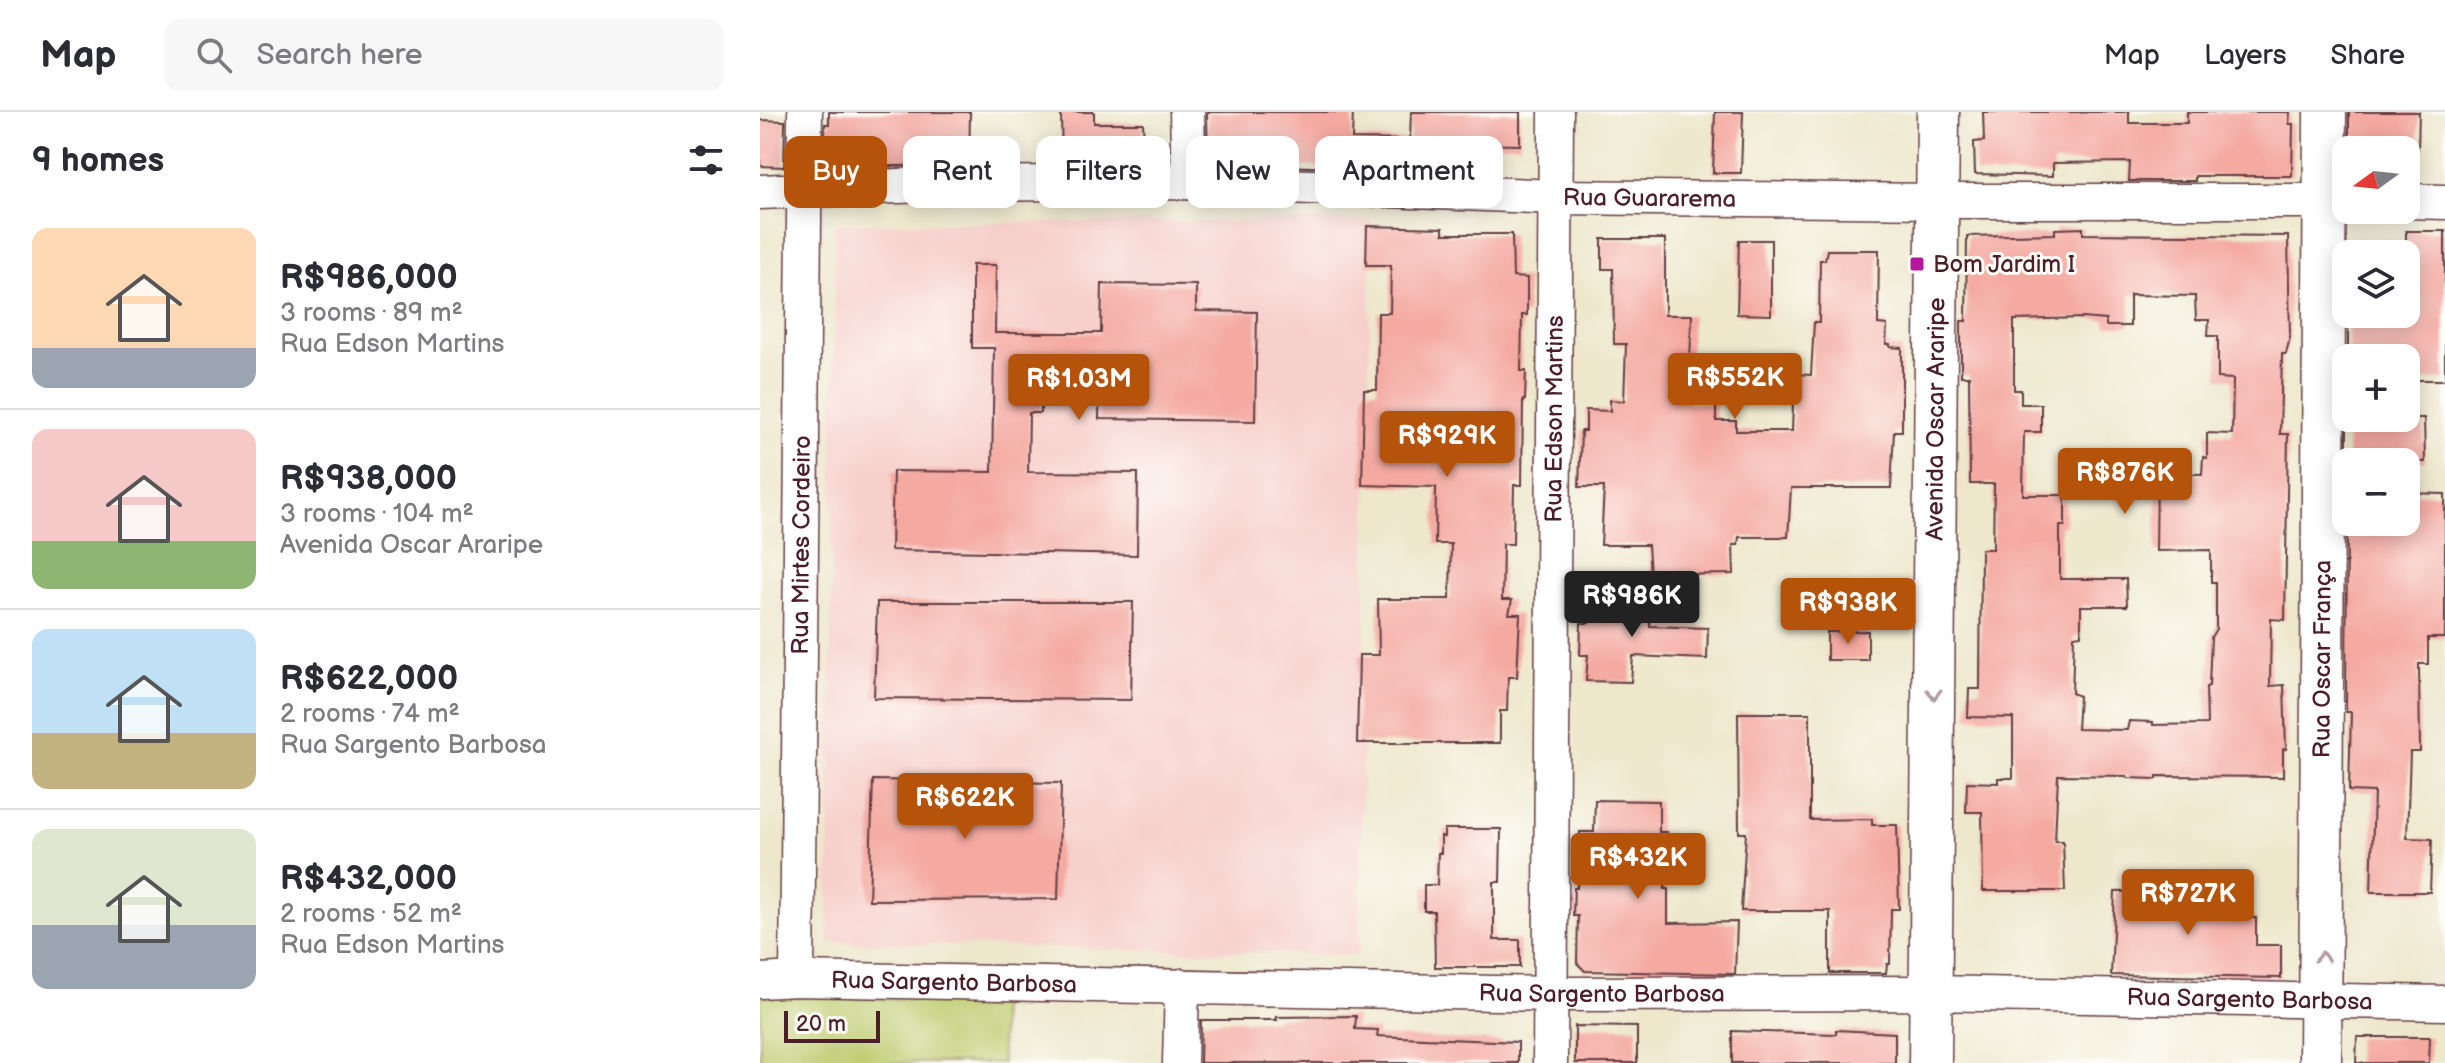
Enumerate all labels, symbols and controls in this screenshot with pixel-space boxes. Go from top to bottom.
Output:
search box [164,19,724,91]
text: Map [40,33,116,78]
icon: search [192,33,236,77]
text: Search here [256,37,423,73]
text: Map [2104,39,2160,72]
text: Layers [2204,39,2287,72]
text: Share [2331,39,2405,72]
chip: Buy [784,136,887,208]
chip: Rent [903,136,1020,208]
chip: Filters [1036,136,1170,208]
chip: New [1186,136,1299,208]
chip: Apartment [1315,136,1503,208]
north arrow [2332,136,2420,224]
map controls [2332,136,2420,536]
icon: filters [684,138,728,182]
text: 9 homes [32,140,164,181]
street label: Rua Guararema [1563,183,1736,214]
button: layers [2332,240,2420,328]
place label: Bom Jardim I [1933,250,2075,279]
marker: Bom Jardim I [1908,255,1926,273]
text: R$986,000 [280,257,458,298]
icon: home [96,260,192,356]
street label: Avenida Oscar Araripe [1920,297,1951,541]
text: 3 rooms · 89 m² [280,298,463,329]
street label: Rua Edson Martins [1539,315,1570,523]
text: Rua Edson Martins [280,329,504,360]
button: + [2332,344,2420,432]
pin: R$552K [1670,353,1800,421]
pin: R$1.03M [1005,354,1153,422]
text: R$552K [1686,363,1784,394]
text: R$1.03M [1026,364,1132,395]
pin: R$929K [1382,411,1512,479]
text: R$929K [1398,421,1496,452]
street label: Rua Mirtes Cordeiro [786,435,817,655]
pin: R$876K [2060,448,2190,516]
button: − [2332,448,2420,536]
text: R$938,000 [280,458,457,499]
text: R$876K [2076,458,2174,489]
icon: home [96,461,192,557]
text: 3 rooms · 104 m² [280,499,474,530]
text: Avenida Oscar Araripe [280,530,543,561]
street label: Rua Oscar França [2308,560,2338,758]
pin: R$986K [1567,571,1697,639]
pin: R$938K [1783,578,1913,646]
text: R$986K [1582,581,1682,612]
text: R$938K [1799,588,1897,619]
text: R$622,000 [280,658,458,699]
icon: home [96,661,192,757]
one-way arrow [1925,688,1943,701]
text: 2 rooms · 74 m² [280,699,460,730]
text: Rua Sargento Barbosa [280,730,547,761]
pin: R$622K [900,773,1030,841]
text: R$622K [915,783,1015,814]
pin: R$432K [1573,833,1703,901]
text: R$432K [1589,843,1687,874]
text: R$432,000 [280,858,457,899]
icon: home [96,861,192,957]
pin: R$727K [2123,869,2253,937]
text: R$727K [2140,879,2236,910]
text: 2 rooms · 52 m² [280,899,462,930]
text: Rua Edson Martins [280,930,504,961]
one-way arrow [2313,950,2331,963]
street label: Rua Sargento Barbosa [831,966,1077,1000]
street label: Rua Sargento Barbosa [1478,979,1725,1009]
street label: Rua Sargento Barbosa [2126,983,2373,1017]
scale bar [784,1007,880,1043]
text: 20 m [796,1011,846,1038]

